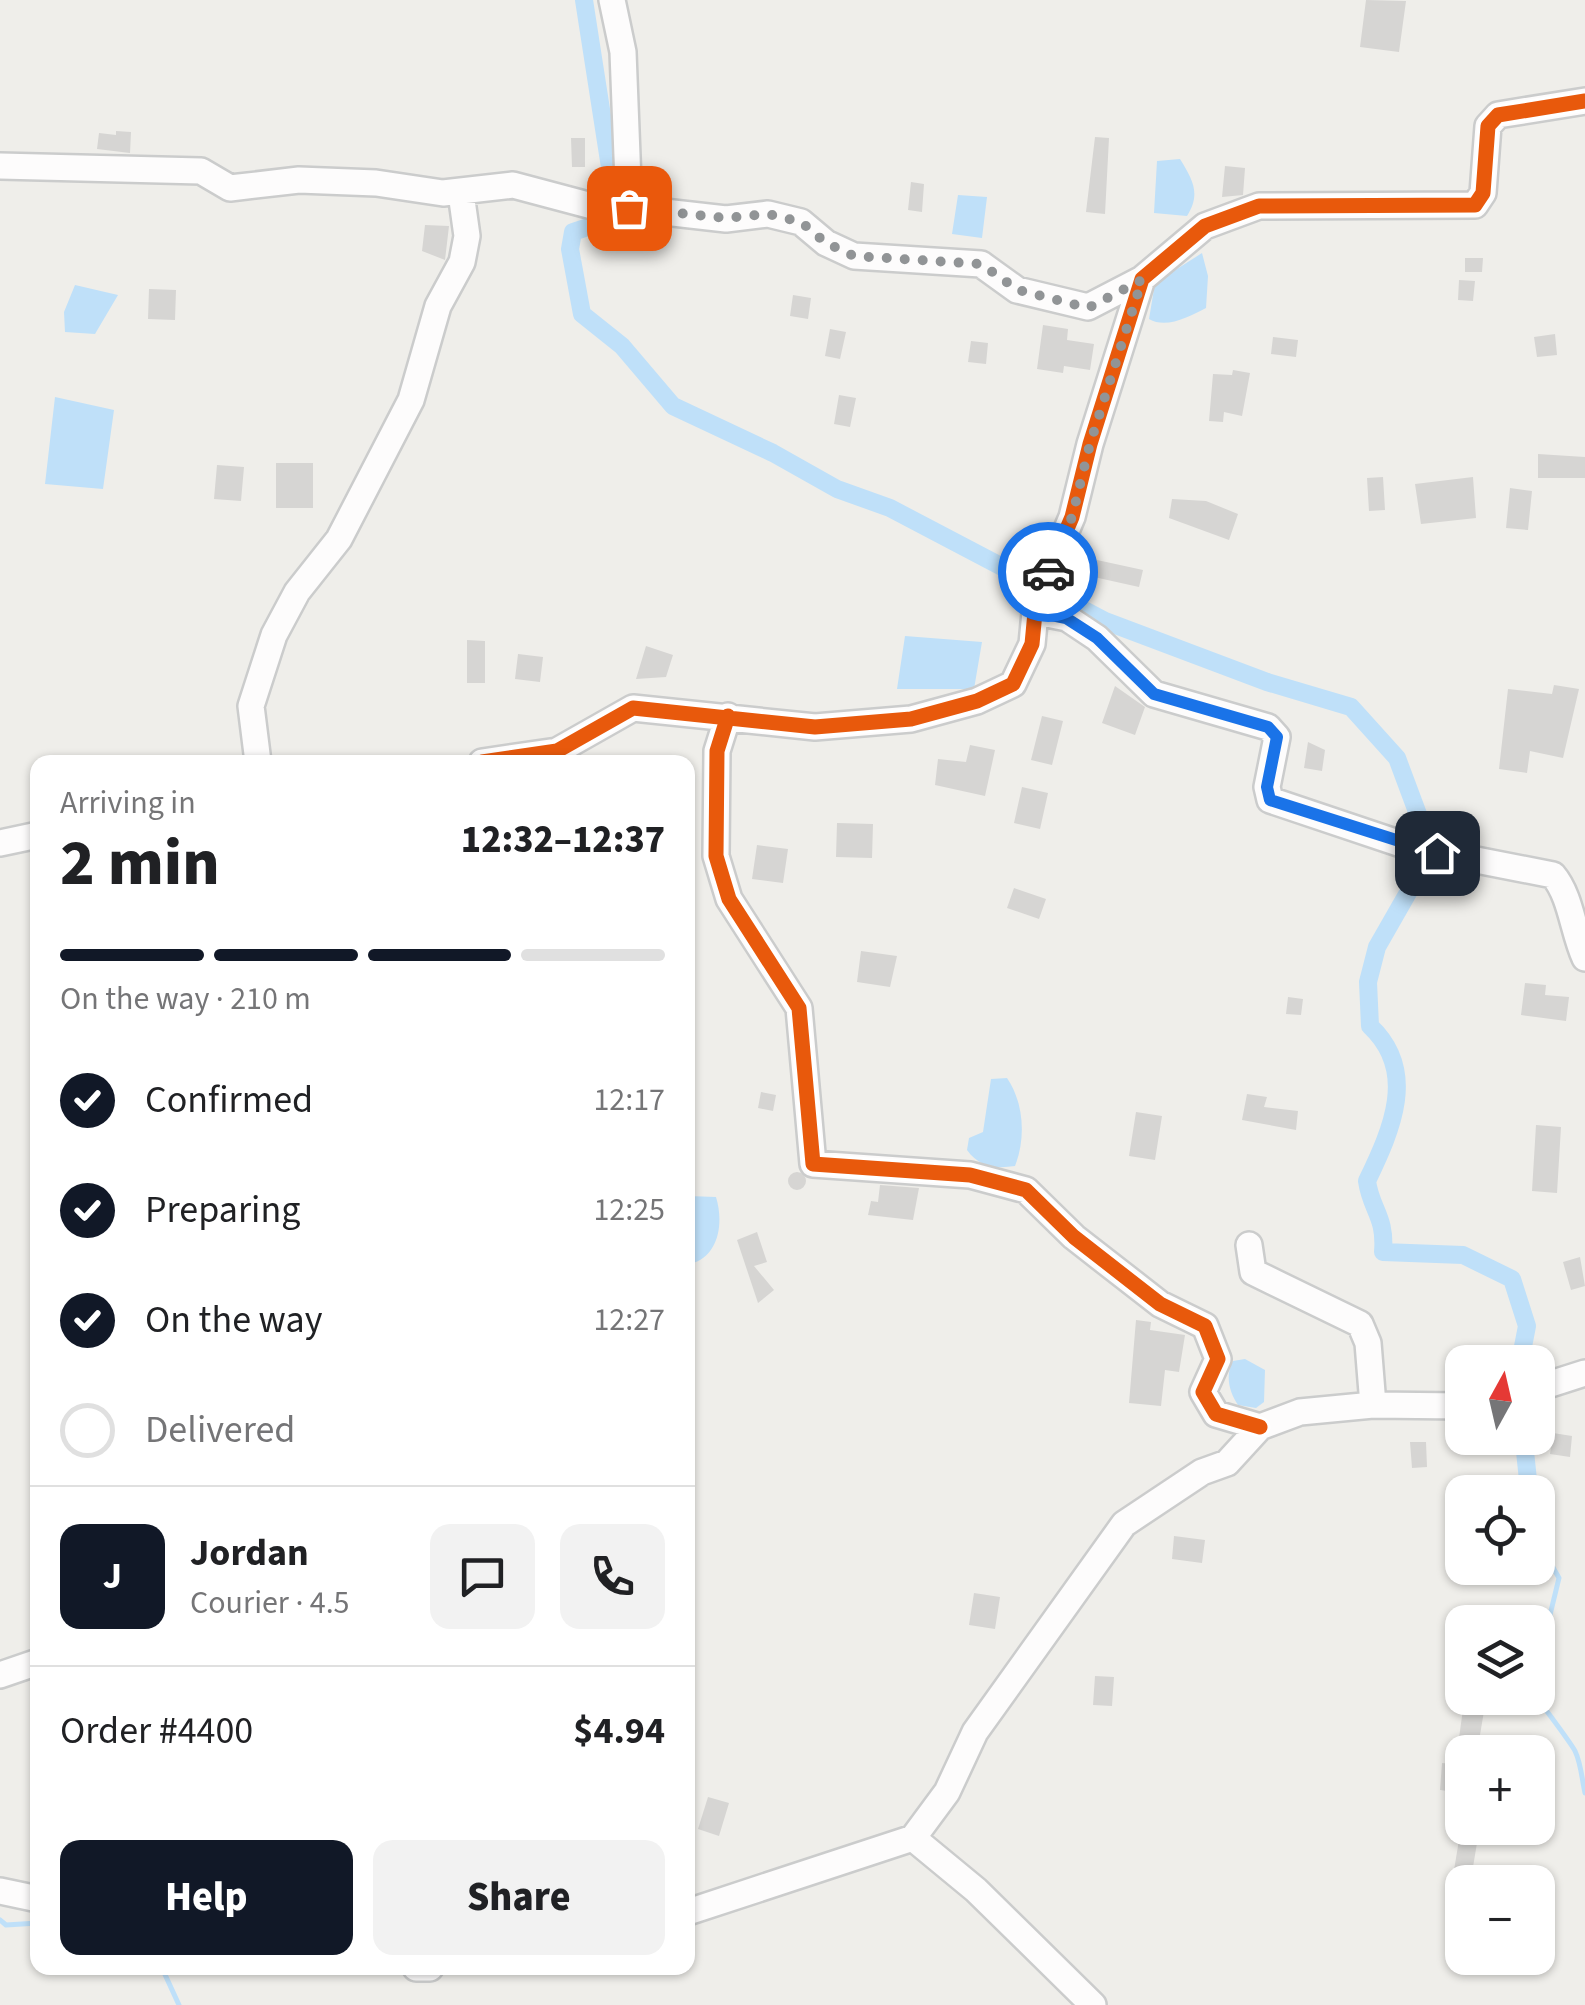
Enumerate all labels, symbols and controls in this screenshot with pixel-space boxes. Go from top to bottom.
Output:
pin [587,166,672,251]
icon: bag [602,181,657,236]
courier [998,522,1098,622]
icon: car [1021,545,1076,600]
text: Arriving in [60,780,196,826]
pin [1395,811,1480,896]
text: 12:32–12:37 [461,813,665,867]
text: 2 min [60,817,220,910]
icon: home [1410,826,1465,881]
text: On the way · 210 m [60,976,311,1022]
icon: check [60,1073,115,1128]
text: Confirmed [145,1073,313,1127]
text: 12:17 [593,1077,665,1123]
icon: check [60,1183,115,1238]
text: Preparing [145,1183,300,1237]
text: 12:25 [593,1187,665,1233]
icon: check [60,1293,115,1348]
text: On the way [145,1293,322,1347]
text: 12:27 [593,1297,665,1343]
north arrow [1445,1345,1555,1455]
map controls [1445,1345,1555,1975]
text: Delivered [145,1403,295,1457]
button: locate [1445,1475,1555,1585]
button: chat [430,1524,535,1629]
button: phone [560,1524,665,1629]
text: Jordan [190,1526,309,1580]
text: J [103,1549,122,1603]
text: Courier · 4.5 [190,1580,350,1626]
button: layers [1445,1605,1555,1715]
text: Order #4400 [60,1704,253,1758]
text: $4.94 [573,1704,665,1758]
button: + [1445,1735,1555,1845]
button: Help [60,1840,353,1955]
button: Share [373,1840,665,1955]
button: − [1445,1865,1555,1975]

